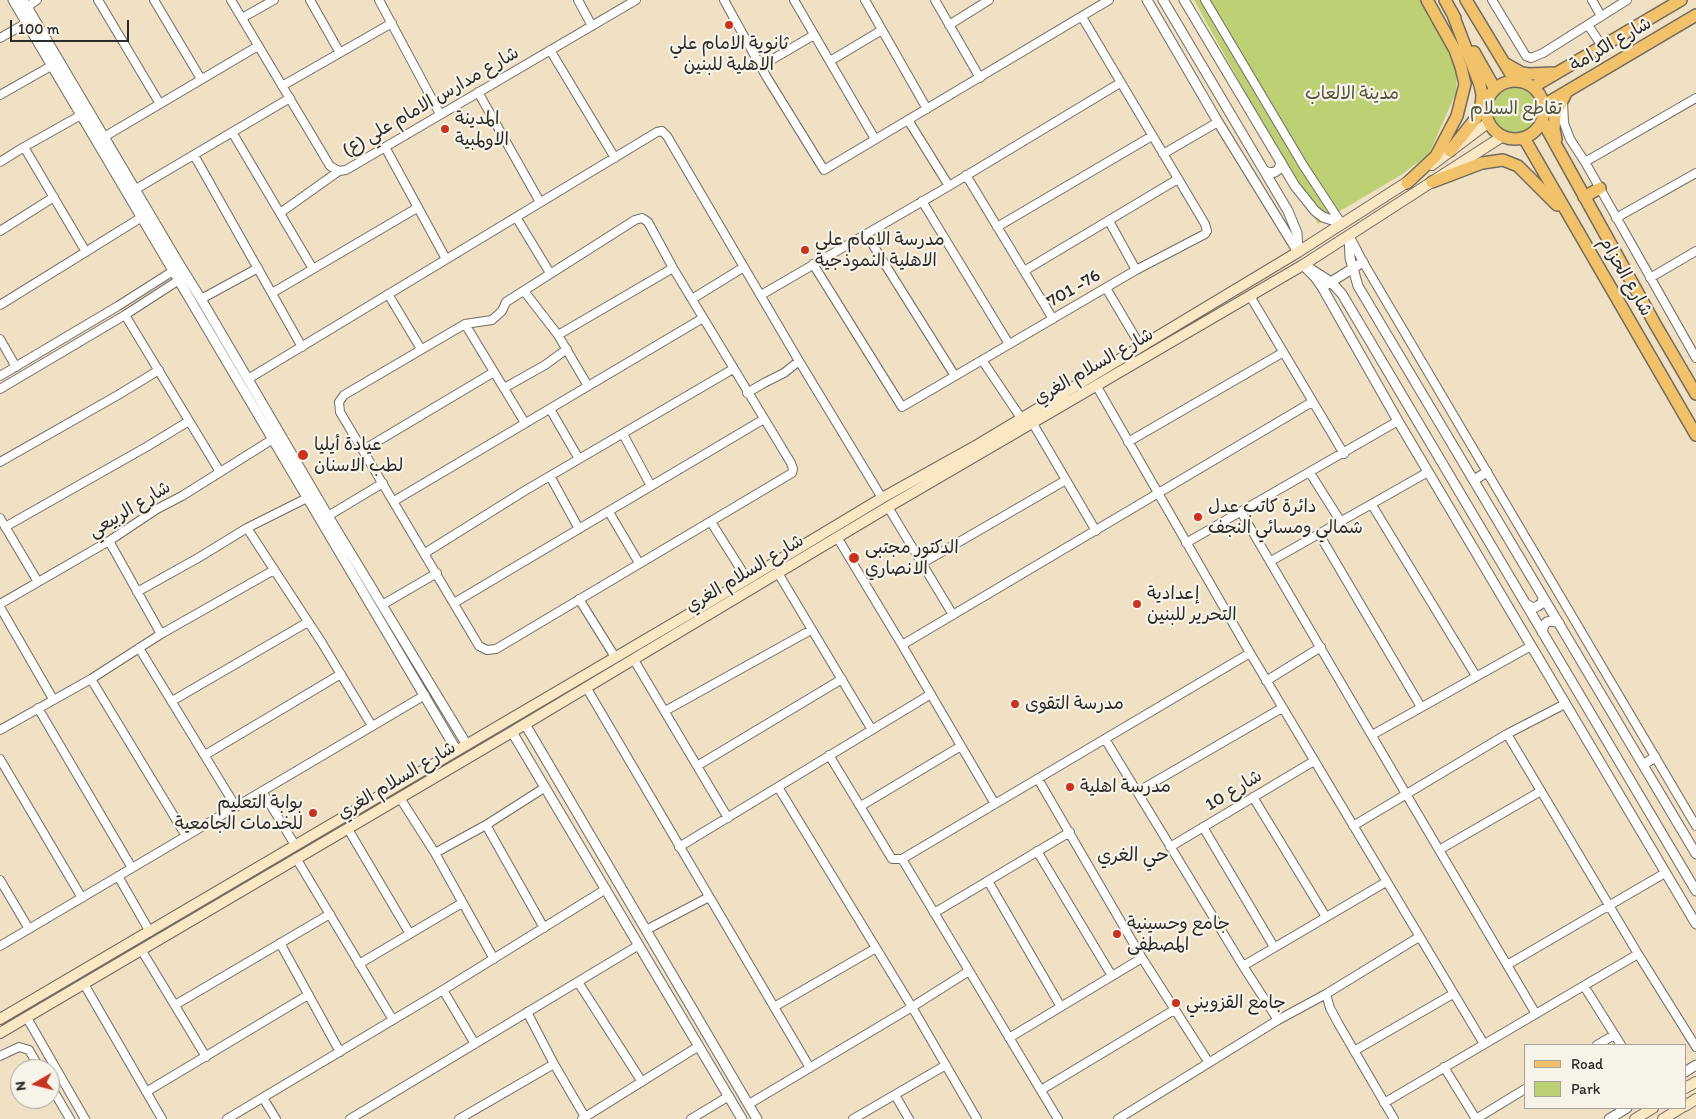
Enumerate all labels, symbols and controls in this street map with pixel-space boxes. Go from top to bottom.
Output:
scale bar [12,10,131,42]
street label: شارع الكرامة [1566,13,1656,77]
marker: ثانوية الامام علي الاهلية للبنين [723,19,735,31]
text: 100 m [18,20,59,38]
place label: ثانوية الامام علي الاهلية للبنين [669,33,789,76]
street label: شارع مدارس الامام علي (ع) [339,43,523,161]
park label: مدينة الالعاب [1305,83,1399,105]
park label: تقاطع السلام [1470,98,1562,120]
place label: المدينة الاولمبية [455,108,509,150]
marker: المدينة الاولمبية [439,123,451,135]
place label: مدرسة الامام علي الاهلية النموذجية [815,229,945,272]
street label: شارع الحزام [1594,233,1656,321]
marker: مدرسة الامام علي الاهلية النموذجية [799,244,811,256]
street label: 701 -76 [1043,265,1105,313]
street label: شارع السلام الغري [1030,324,1158,410]
place label: عيادة أيليا لطب الاسنان [314,434,403,476]
marker: عيادة أيليا لطب الاسنان [296,448,310,462]
street label: شارع الربيعي [85,477,175,543]
place label: دائرة كاتب عدل شمالي ومسائي النجف [1208,496,1363,538]
marker: دائرة كاتب عدل شمالي ومسائي النجف [1192,511,1204,523]
street label: شارع السلام الغري [682,530,808,618]
place label: الدكتور مجتبى الانصاري [865,537,959,580]
marker: الدكتور مجتبى الانصاري [847,551,861,565]
place label: إعدادية التحرير للبنين [1147,583,1237,626]
marker: إعدادية التحرير للبنين [1131,598,1143,610]
place label: مدرسة التقوى [1025,693,1124,715]
marker: مدرسة التقوى [1009,698,1021,710]
street label: شارع السلام الغري [334,737,460,825]
street label: شارع 10 [1202,766,1266,816]
place label: مدرسة اهلية [1080,776,1171,798]
marker: مدرسة اهلية [1064,781,1076,793]
place label: بوابة التعليم للخدمات الجامعية [175,792,303,834]
marker: بوابة التعليم للخدمات الجامعية [307,807,319,819]
district label: حي الغري [1097,845,1169,867]
place label: جامع وحسينية المصطفى [1127,913,1230,956]
marker: جامع وحسينية المصطفى [1111,928,1123,940]
place label: جامع القزويني [1186,992,1286,1014]
marker: جامع القزويني [1170,997,1182,1009]
legend [1524,1044,1686,1109]
text: Road [1571,1055,1603,1073]
north arrow [10,1059,60,1109]
text: N [12,1080,30,1092]
text: Park [1571,1080,1601,1098]

